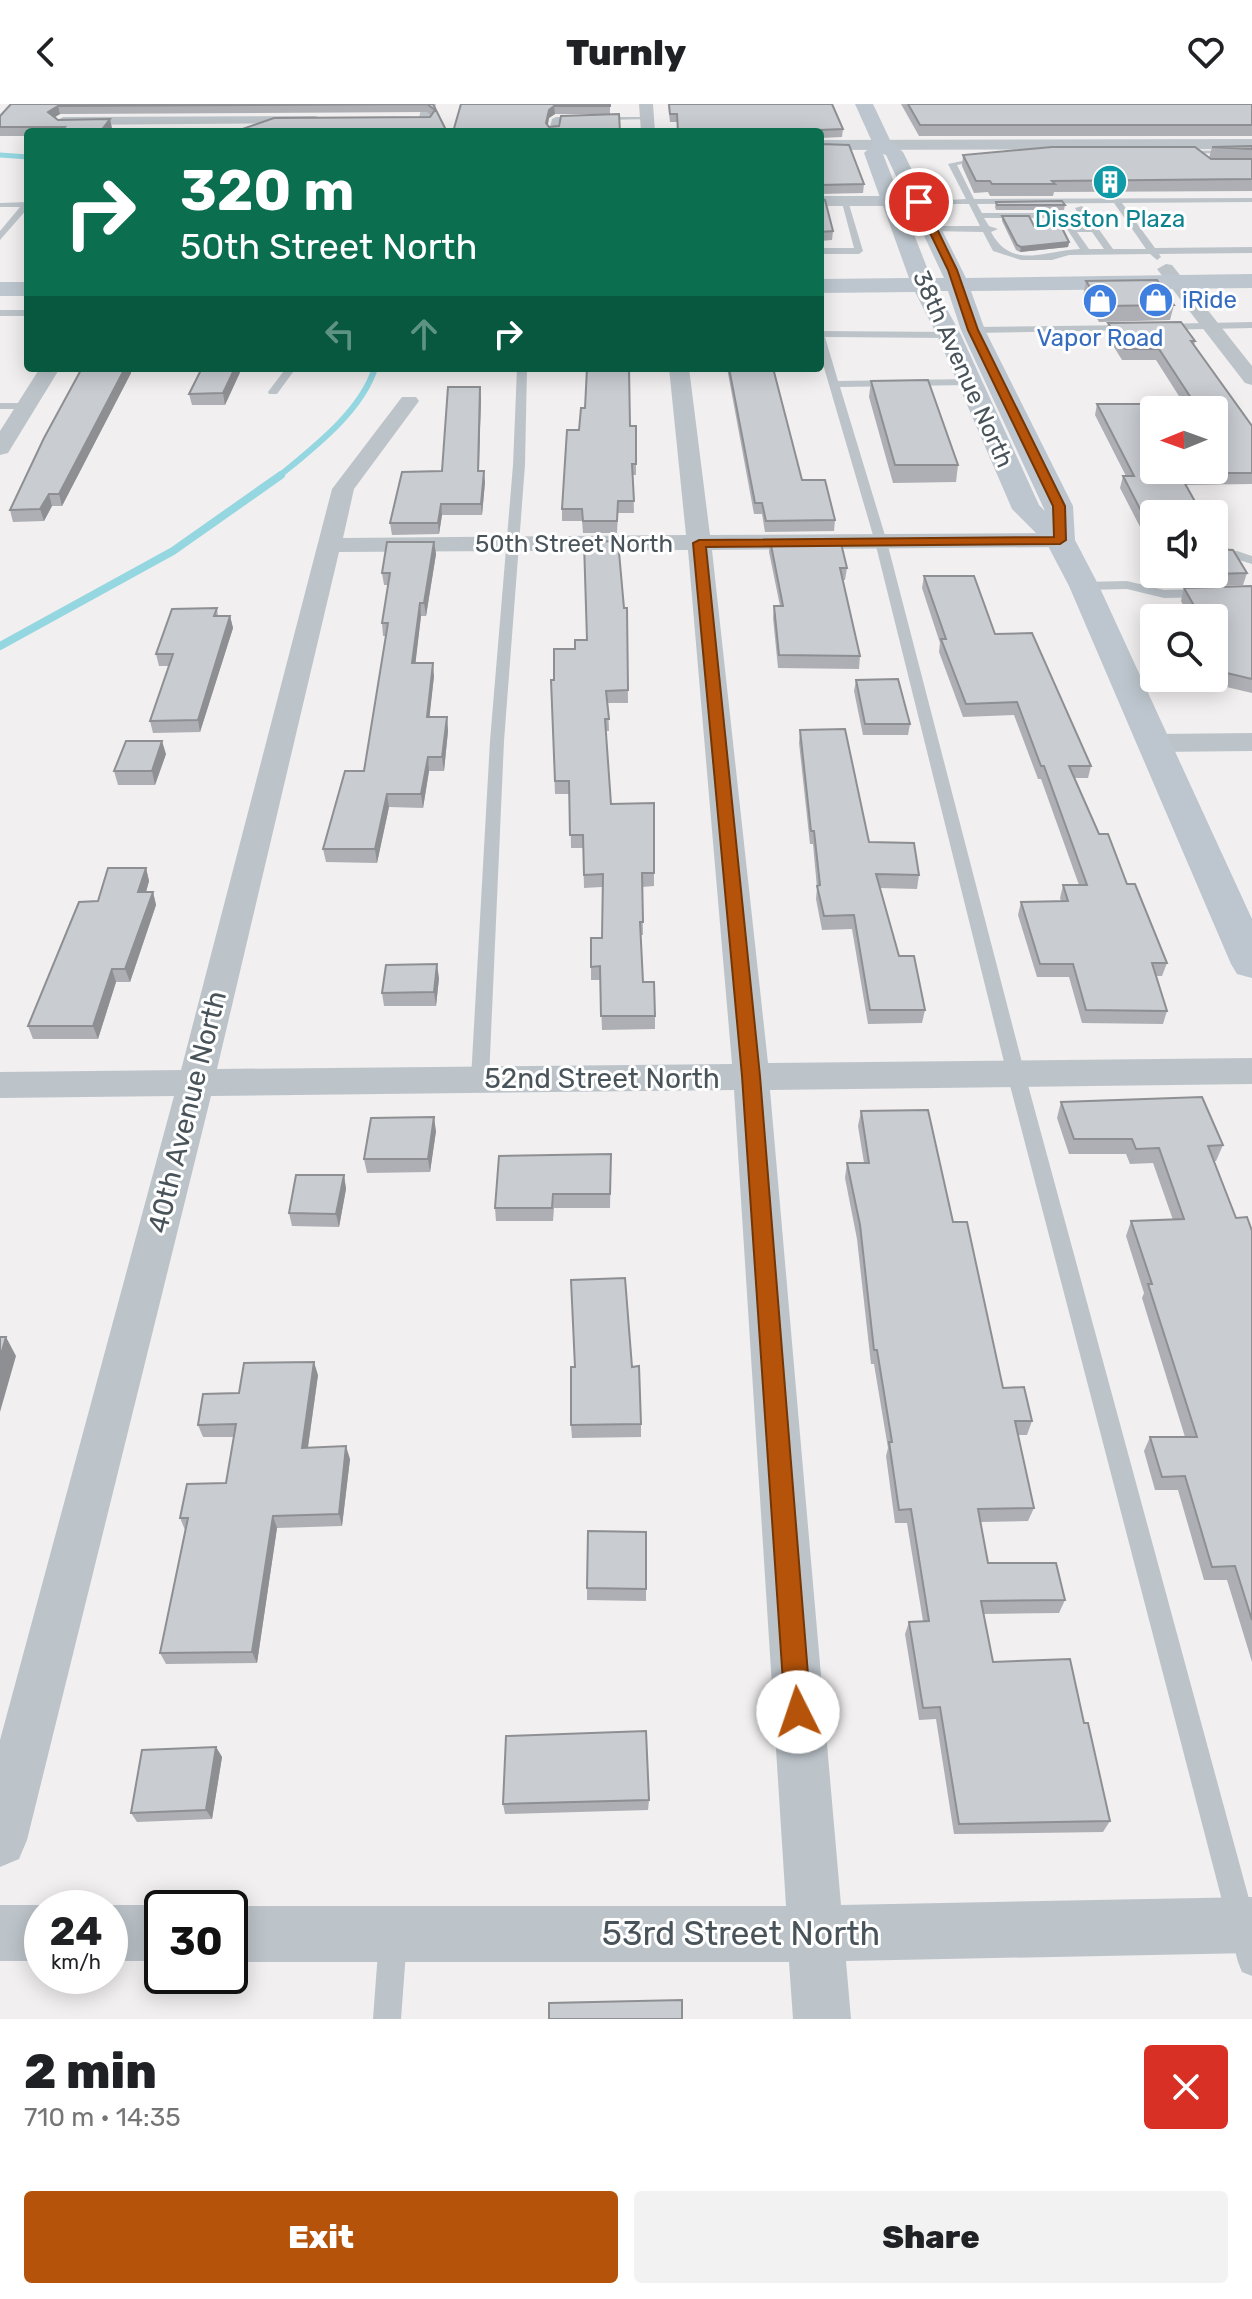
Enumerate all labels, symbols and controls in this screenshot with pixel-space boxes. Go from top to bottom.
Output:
icon: back [24,30,68,74]
icon: heart [1184,30,1228,74]
text: Turnly [566,31,686,74]
text: 320 m [180,158,355,224]
icon: right [48,160,152,264]
building icon: Disston Plaza [1091,163,1129,201]
pin [885,168,953,236]
icon: arrive [897,180,941,224]
place label: Disston Plaza [1035,205,1185,233]
text: 50th Street North [180,225,477,268]
street label: 38th Avenue North [907,266,1019,472]
shop icon: iRide [1137,281,1175,319]
shop icon: Vapor Road [1081,282,1119,320]
place label: iRide [1182,286,1237,314]
icon: left [318,312,362,356]
icon: ahead [402,312,446,356]
icon: right [486,312,530,356]
place label: Vapor Road [1036,324,1164,352]
north arrow [1140,396,1228,484]
map controls [1140,396,1228,692]
button: sound [1140,500,1228,588]
street label: 50th Street North [475,530,673,558]
button: search [1140,604,1228,692]
street label: 40th Avenue North [141,988,233,1236]
street label: 52nd Street North [484,1062,720,1095]
position arrow [756,1670,840,1754]
speed limit sign: 30 [144,1890,248,1994]
text: 24 [49,1908,103,1955]
street label: 53rd Street North [602,1913,880,1954]
text: km/h [51,1950,101,1974]
text: 2 min [24,2043,157,2100]
button: close [1144,2045,1228,2129]
text: 710 m · 14:35 [24,2102,181,2133]
button: Exit [24,2191,618,2283]
button: Share [634,2191,1228,2283]

